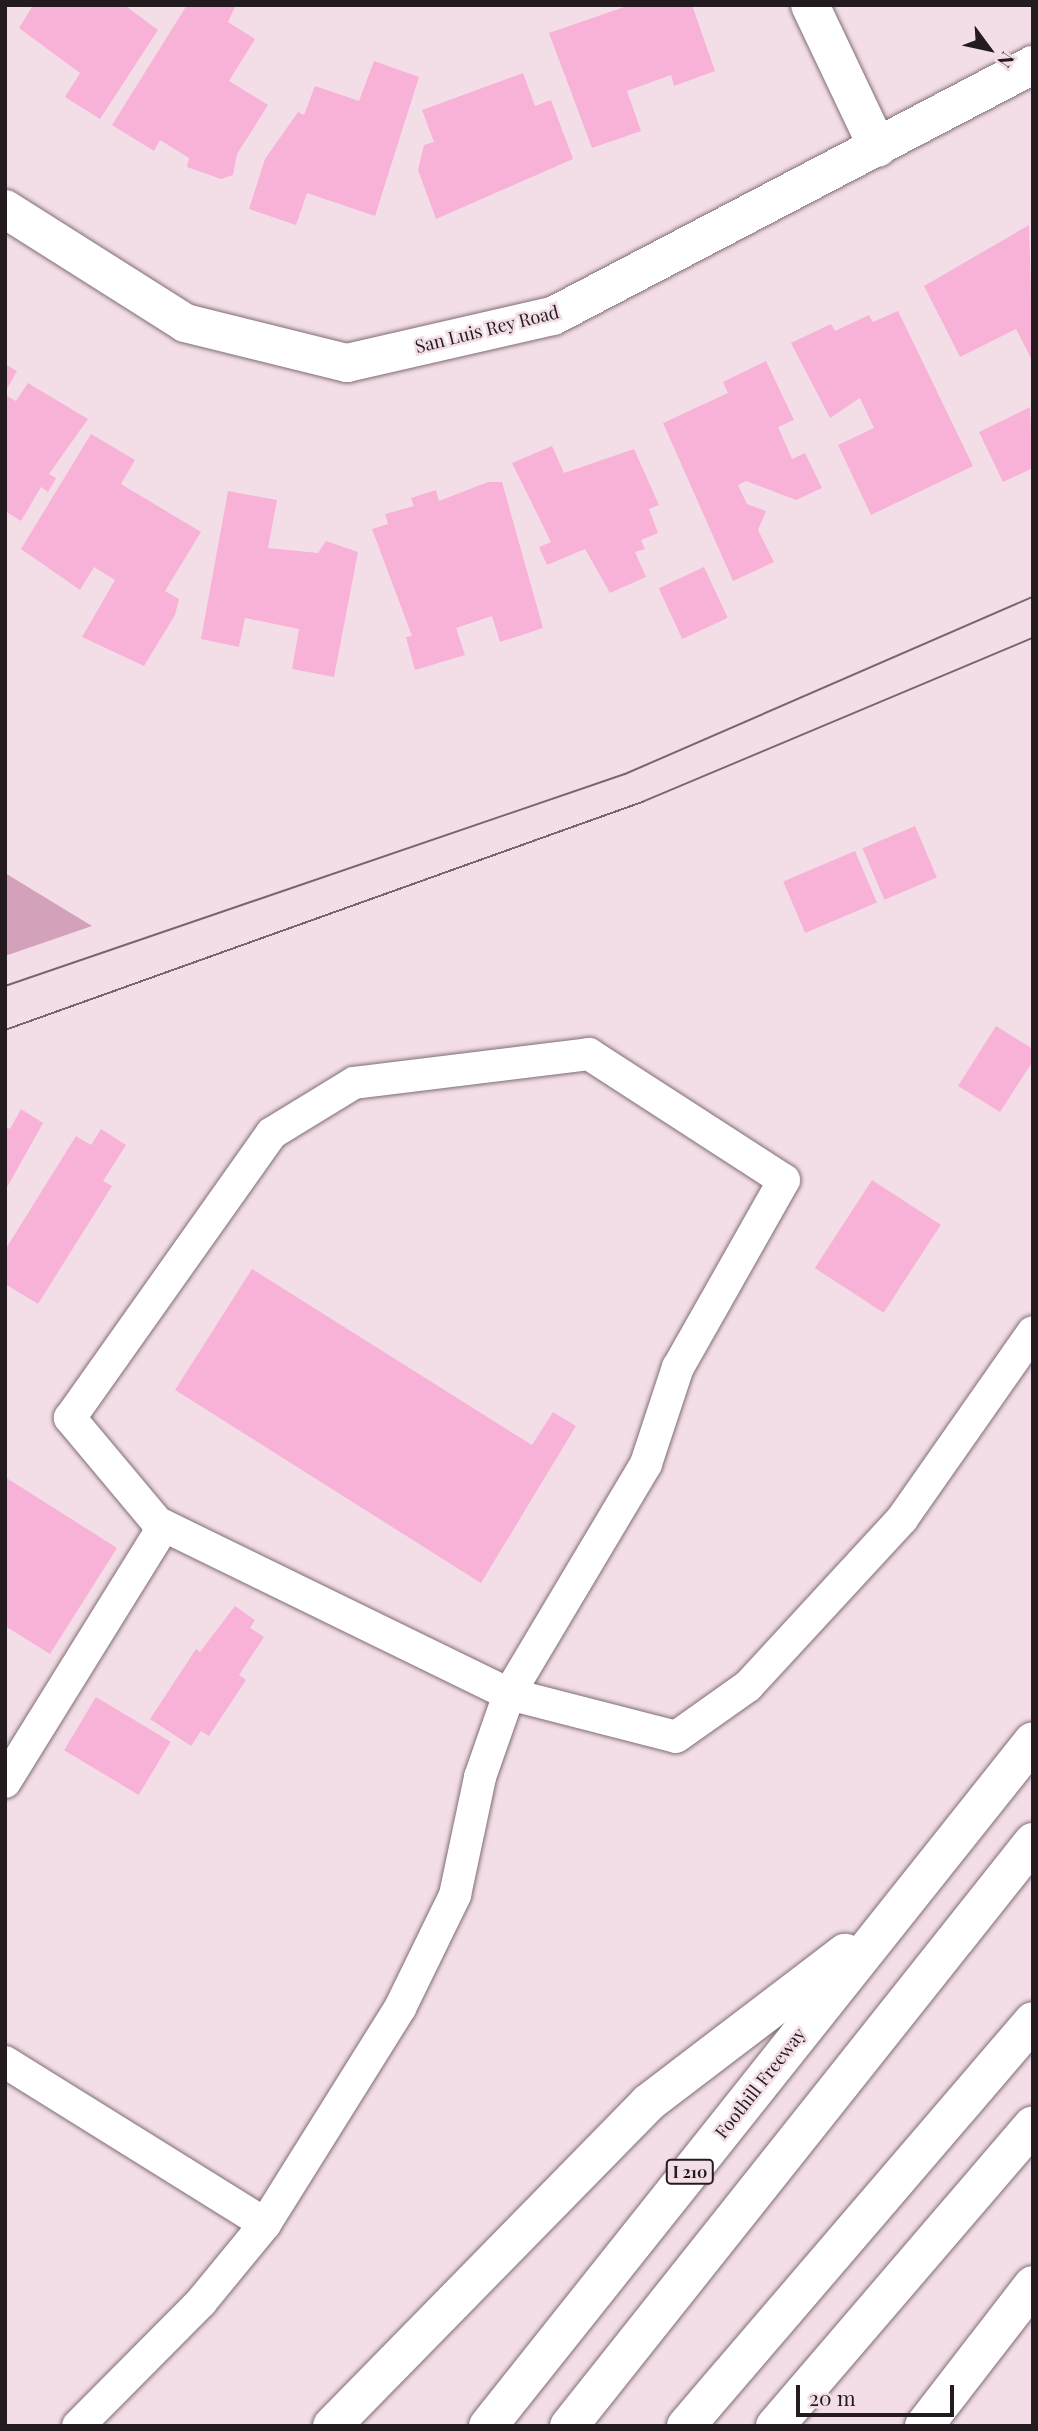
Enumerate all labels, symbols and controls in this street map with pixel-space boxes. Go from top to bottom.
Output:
north arrow [954,14,1024,84]
text: N [992,48,1021,73]
street label: San Luis Rey Road [413,301,561,357]
street label: Foothill Freeway [710,2023,810,2143]
road number: I 210 [666,2160,714,2184]
scale bar [800,2372,958,2416]
text: 20 m [809,2383,856,2411]

